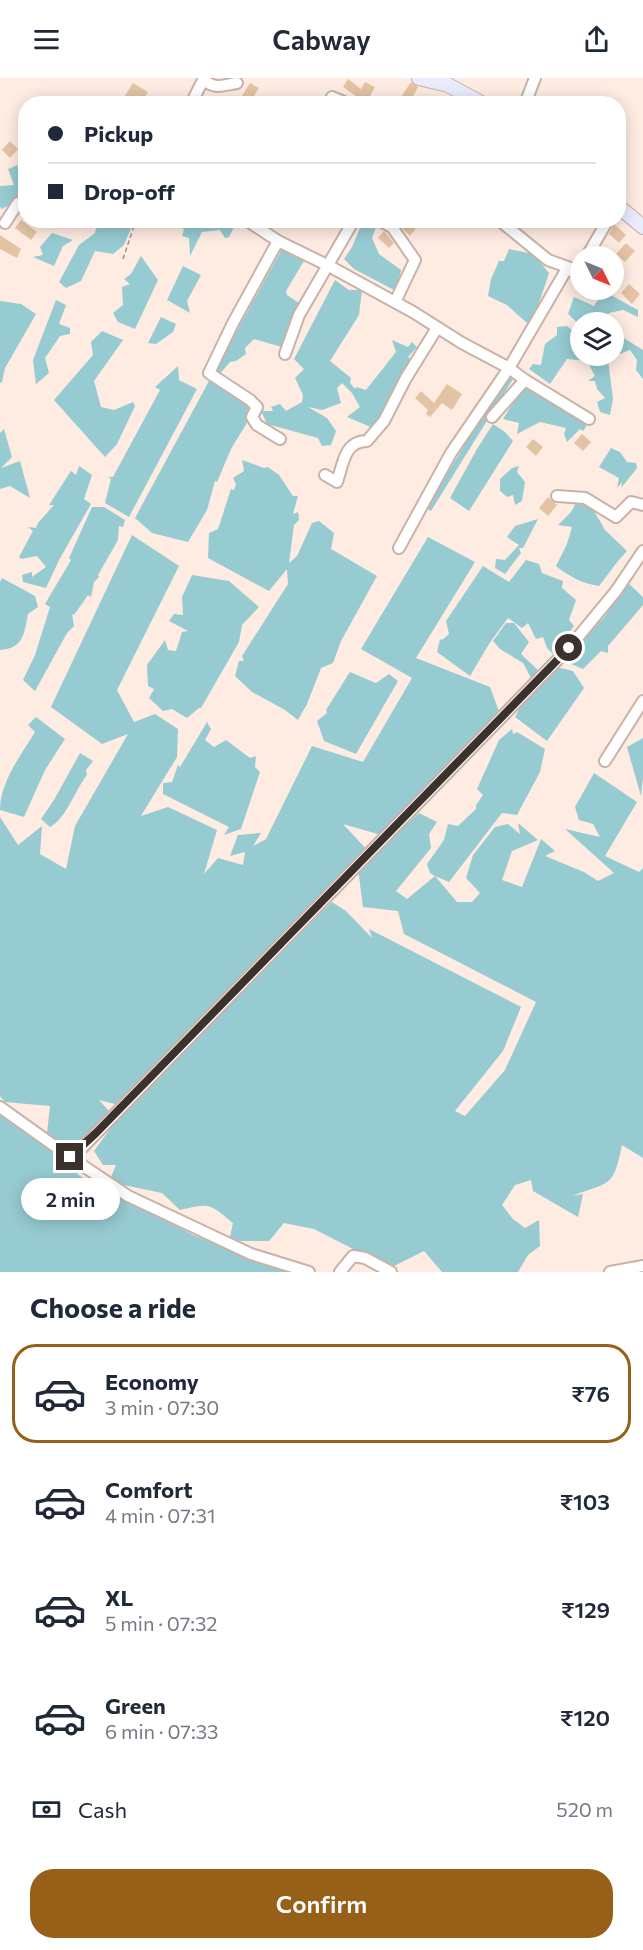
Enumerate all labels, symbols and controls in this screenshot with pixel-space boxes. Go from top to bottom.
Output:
icon: menu [30,23,63,56]
text: Cabway [272,23,371,56]
icon: share [580,23,613,56]
text: Pickup [84,120,153,147]
text: Drop-off [84,178,175,205]
north arrow [570,246,624,300]
map controls [570,246,624,366]
button: layers [570,312,624,366]
route start [555,634,582,661]
route end [56,1143,83,1170]
callout: 2 min [20,1178,119,1220]
text: 2 min [46,1187,95,1211]
text: Choose a ride [30,1291,196,1324]
icon: car [33,1367,87,1421]
text: Economy [105,1368,199,1395]
text: ₹76 [571,1380,610,1407]
text: 3 min · 07:30 [105,1395,219,1419]
icon: car [33,1475,87,1529]
text: Comfort [105,1476,193,1503]
text: ₹103 [560,1488,610,1515]
text: 4 min · 07:31 [105,1503,215,1527]
icon: car [33,1583,87,1637]
text: XL [105,1584,133,1611]
text: ₹129 [561,1596,610,1623]
text: 5 min · 07:32 [105,1611,217,1635]
icon: car [33,1691,87,1745]
text: Green [105,1692,166,1719]
text: ₹120 [560,1704,610,1731]
text: 6 min · 07:33 [105,1719,218,1743]
icon: cash [30,1793,63,1826]
text: Cash [78,1796,127,1823]
text: 520 m [556,1797,613,1821]
button: Confirm [30,1869,613,1938]

